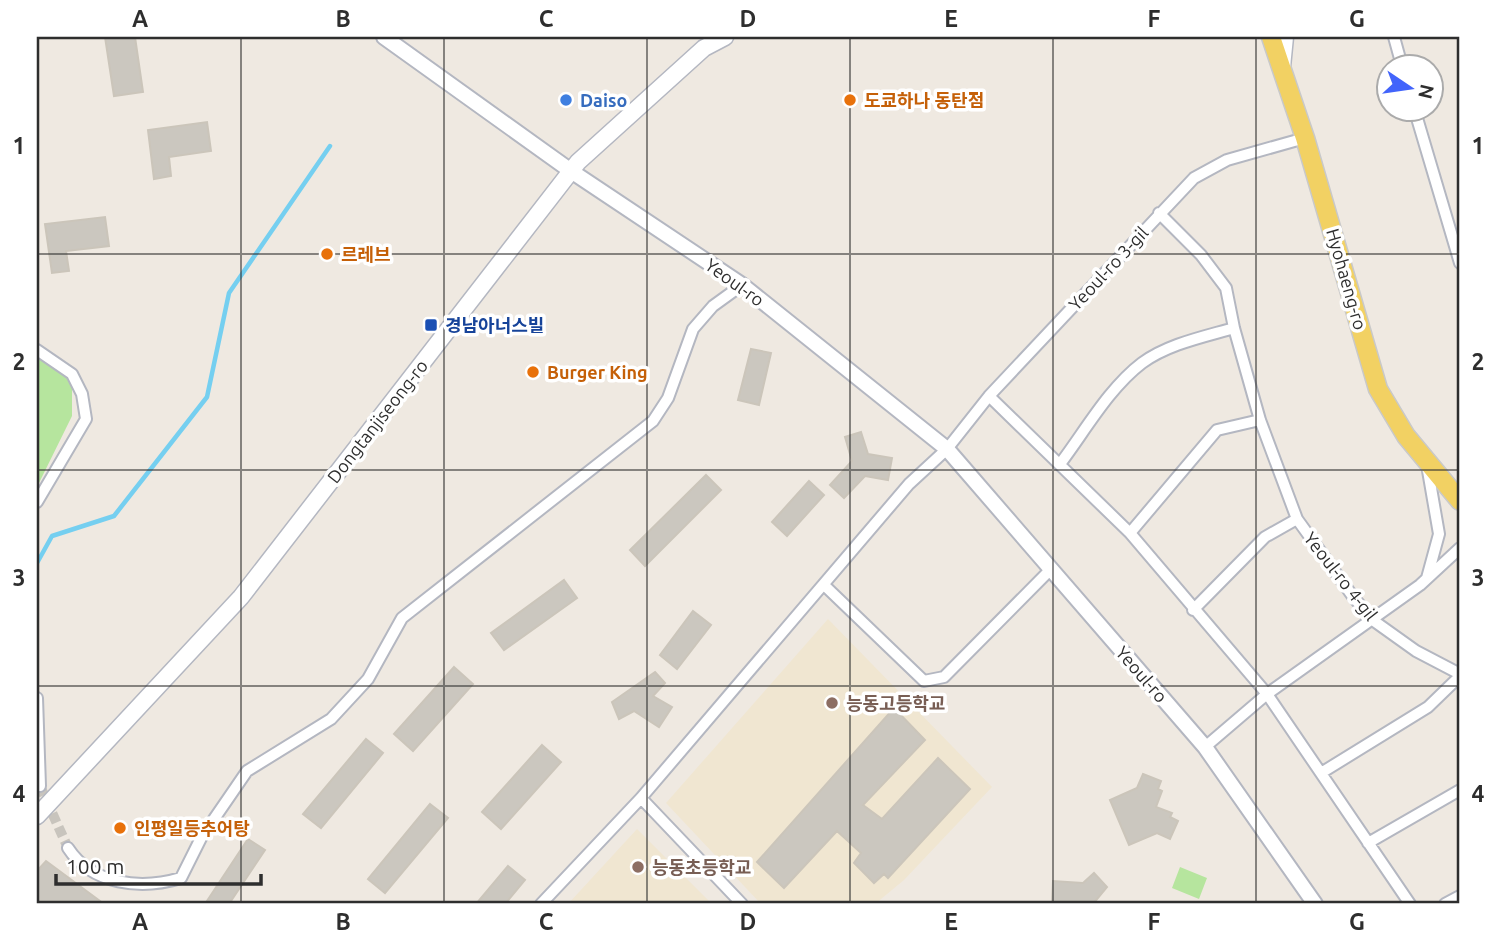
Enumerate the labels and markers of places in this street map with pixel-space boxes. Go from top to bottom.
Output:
place label: Daiso [580,90,627,110]
place label: 도쿄하나 동탄점 [864,90,984,110]
marker: Daiso [558,92,574,108]
marker: 도쿄하나 동탄점 [842,92,858,108]
place label: 르레브 [341,244,391,264]
marker: 르레브 [319,246,335,262]
place label: 경남아너스빌 [445,315,544,335]
marker: 경남아너스빌 [423,317,439,333]
place label: Burger King [547,362,648,382]
marker: Burger King [525,364,541,380]
place label: 능동고등학교 [846,693,945,713]
marker: 능동고등학교 [824,695,840,711]
place label: 인평일등추어탕 [134,818,250,838]
marker: 인평일등추어탕 [112,820,128,836]
place label: 능동초등학교 [652,857,751,877]
marker: 능동초등학교 [630,859,646,875]

